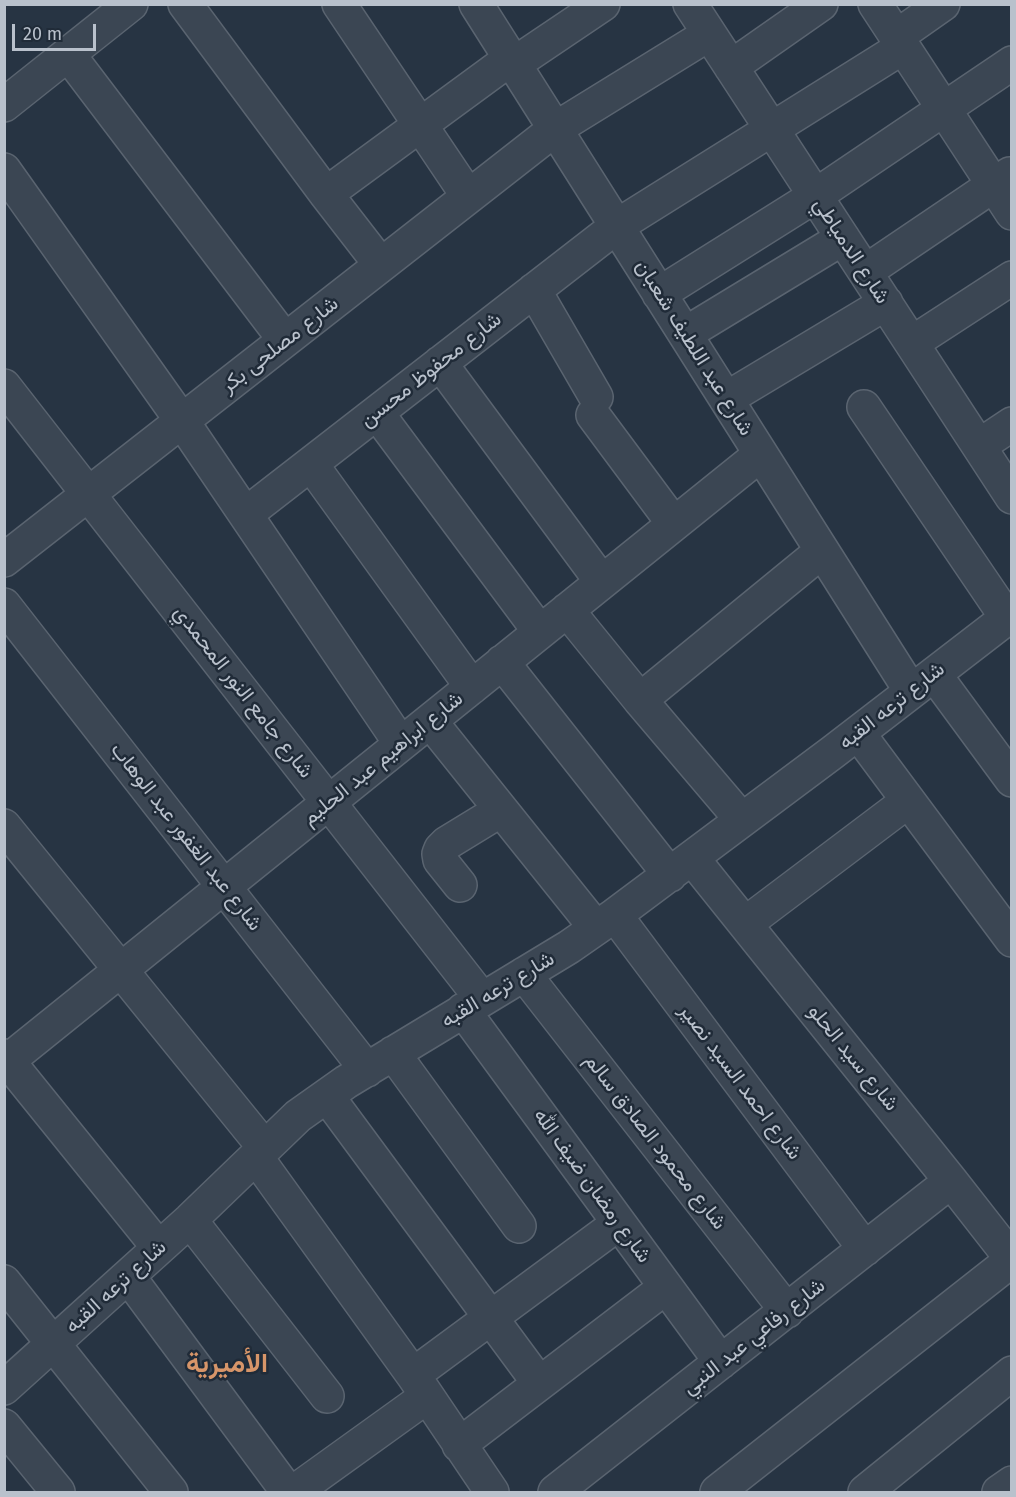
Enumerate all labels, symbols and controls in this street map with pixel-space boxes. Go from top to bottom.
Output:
scale bar [15,12,99,50]
text: 20 m [23,23,62,45]
street label: شارع الدمياطي [807,193,895,309]
street label: شارع عبد اللطيف شعبان [630,255,758,441]
street label: شارع مصلحى بكر [216,291,344,399]
street label: شارع محفوظ محسن [355,307,507,433]
street label: شارع جامع النور المحمدي [168,601,318,783]
street label: شارع ترعه القبه [834,657,950,755]
street label: شارع ابراهيم عبد الحليم [298,686,468,832]
street label: شارع عبد الغفور عبد الوهاب [105,738,267,936]
street label: شارع ترعه القبه [437,946,559,1034]
street label: شارع احمد السيد نصير [673,999,807,1165]
street label: شارع سيد الحلو [802,1000,904,1116]
street label: شارع محمود الصادق سالم [578,1049,732,1235]
street label: شارع رمضان ضيف الله [528,1104,656,1268]
street label: شارع ترعه القبه [60,1235,172,1339]
street label: شارع رفاعي عبد النبي [677,1273,831,1401]
district label: الأميرية [186,1348,268,1380]

